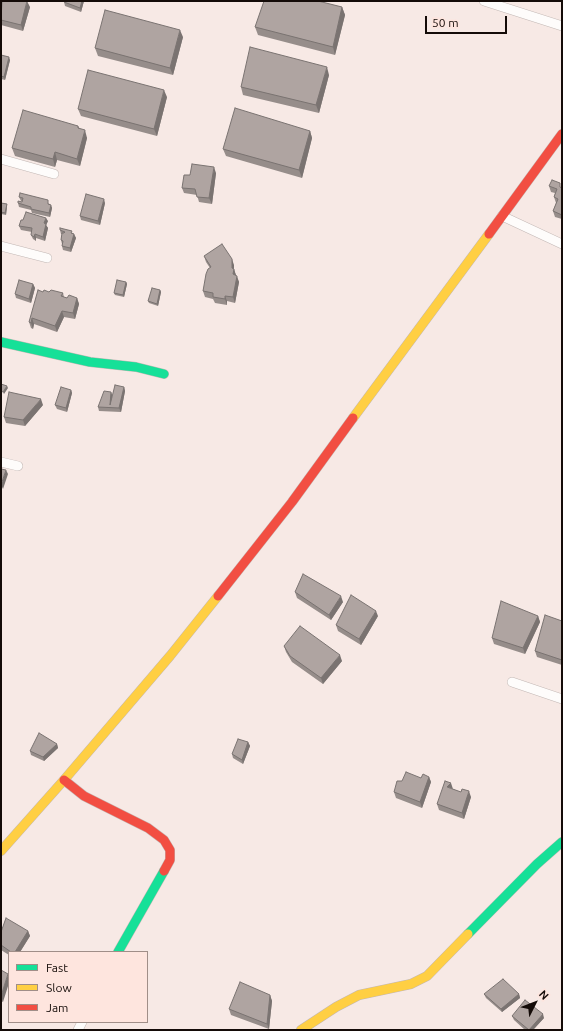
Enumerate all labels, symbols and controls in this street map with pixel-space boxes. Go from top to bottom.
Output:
scale bar [427,8,509,34]
text: 50 m [432,16,459,29]
legend [8,951,148,1023]
text: Fast [46,961,68,974]
text: Slow [46,981,72,994]
north arrow [515,983,555,1023]
text: N [537,988,551,1002]
text: Jam [46,1001,68,1014]

